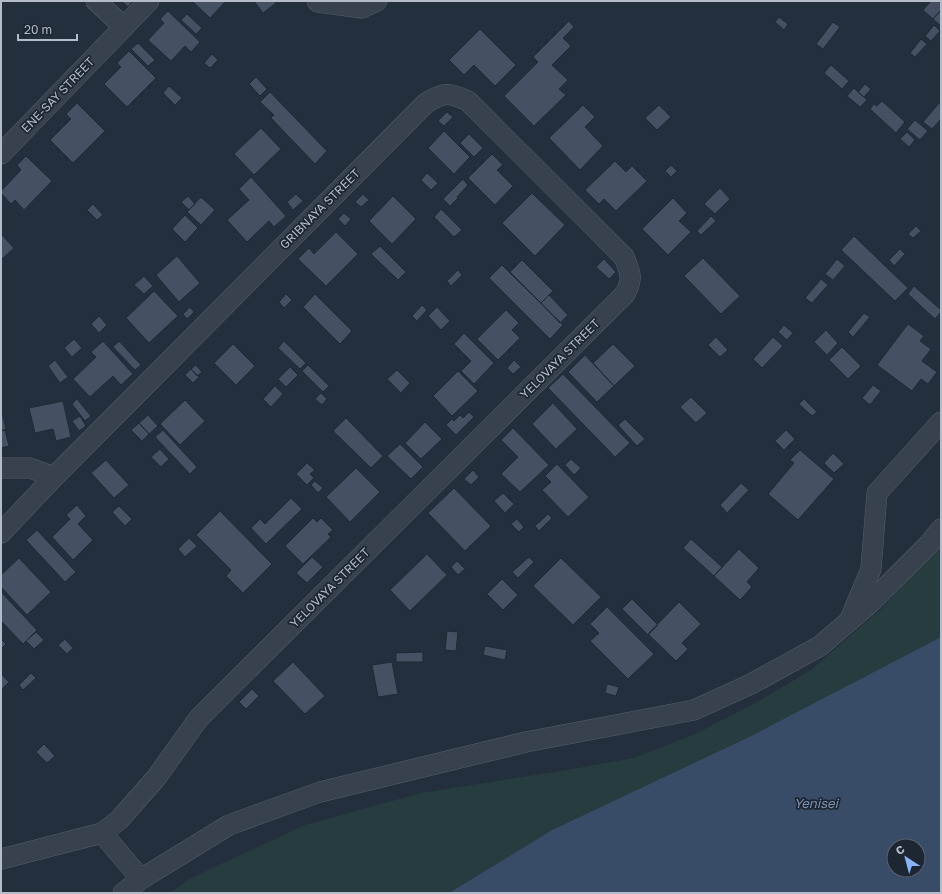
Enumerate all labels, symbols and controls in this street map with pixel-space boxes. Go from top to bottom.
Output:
scale bar [18,16,77,42]
text: 20 m [24,22,52,37]
street label: ENE-SAY STREET [18,54,98,135]
street label: GRIBNAYA STREET [276,165,363,252]
street label: YELOVAYA STREET [517,315,603,402]
street label: YELOVAYA STREET [287,544,373,631]
water label: Yenisei [794,795,840,811]
north arrow [886,838,926,878]
text: С [893,842,907,857]

